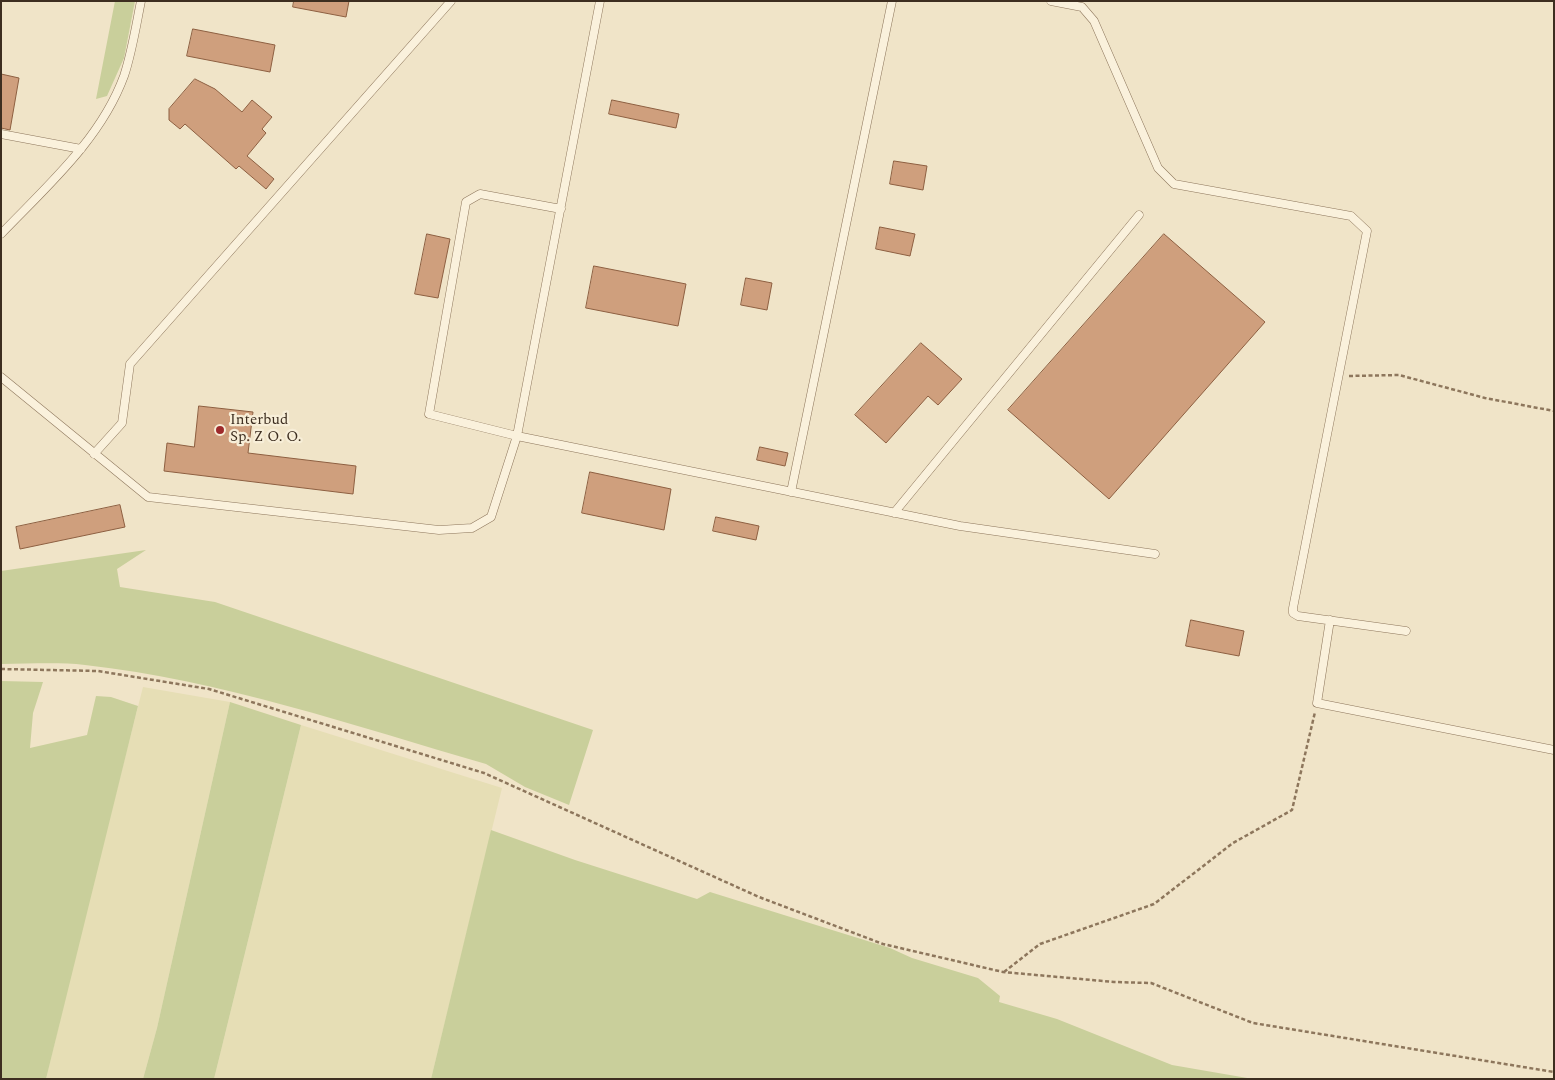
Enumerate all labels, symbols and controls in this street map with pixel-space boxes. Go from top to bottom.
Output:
place label: Interbud Sp. Z O. O. [230,412,302,447]
marker: Interbud Sp. Z O. O. [214,424,226,436]

